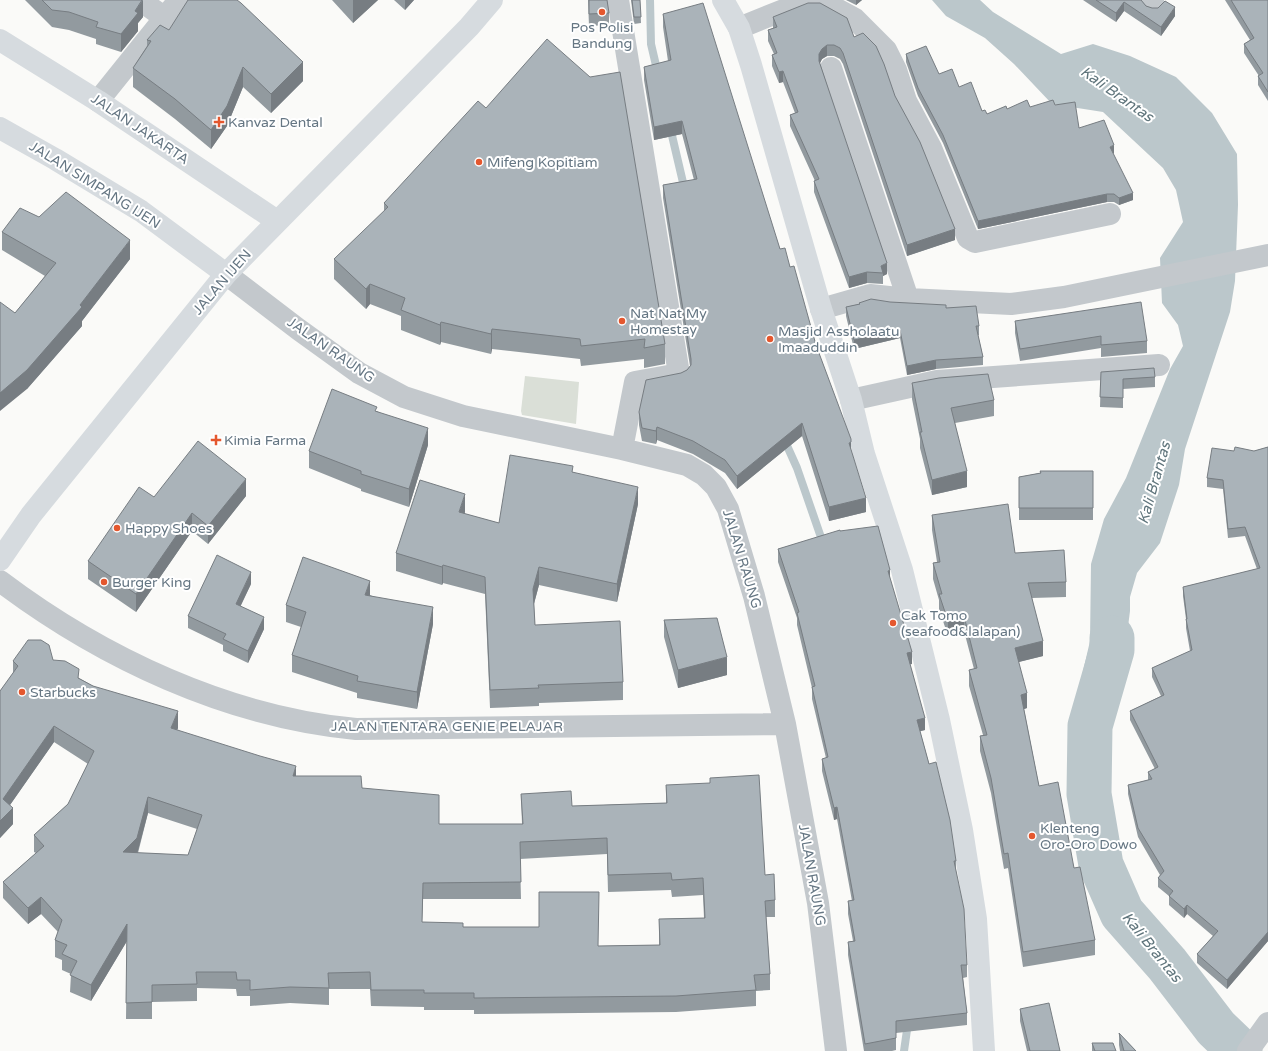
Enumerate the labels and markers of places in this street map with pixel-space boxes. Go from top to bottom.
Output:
marker: Pos Polisi Bandung [597,7,607,17]
place label: Pos Polisi Bandung [571,19,634,52]
place label: Kanvaz Dental [228,114,323,131]
marker: Kanvaz Dental [213,116,225,128]
place label: Mifeng Kopitiam [487,154,598,171]
marker: Mifeng Kopitiam [474,157,484,167]
place label: Nat Nat My Homestay [630,305,707,338]
marker: Nat Nat My Homestay [617,316,627,326]
place label: Masjid Assholaatu Imaaduddin [778,323,899,356]
marker: Masjid Assholaatu Imaaduddin [765,334,775,344]
place label: Kimia Farma [224,432,306,449]
marker: Kimia Farma [211,435,221,445]
place label: Happy Shoes [125,520,213,537]
marker: Happy Shoes [112,523,122,533]
place label: Burger King [112,574,191,591]
marker: Burger King [99,577,109,587]
place label: Cak Tomo (seafood&lalapan) [901,607,1020,640]
marker: Cak Tomo (seafood&lalapan) [888,618,898,628]
place label: Starbucks [30,684,96,701]
marker: Starbucks [17,687,27,697]
place label: Klenteng Oro-Oro Dowo [1040,820,1137,853]
marker: Klenteng Oro-Oro Dowo [1027,831,1037,841]

